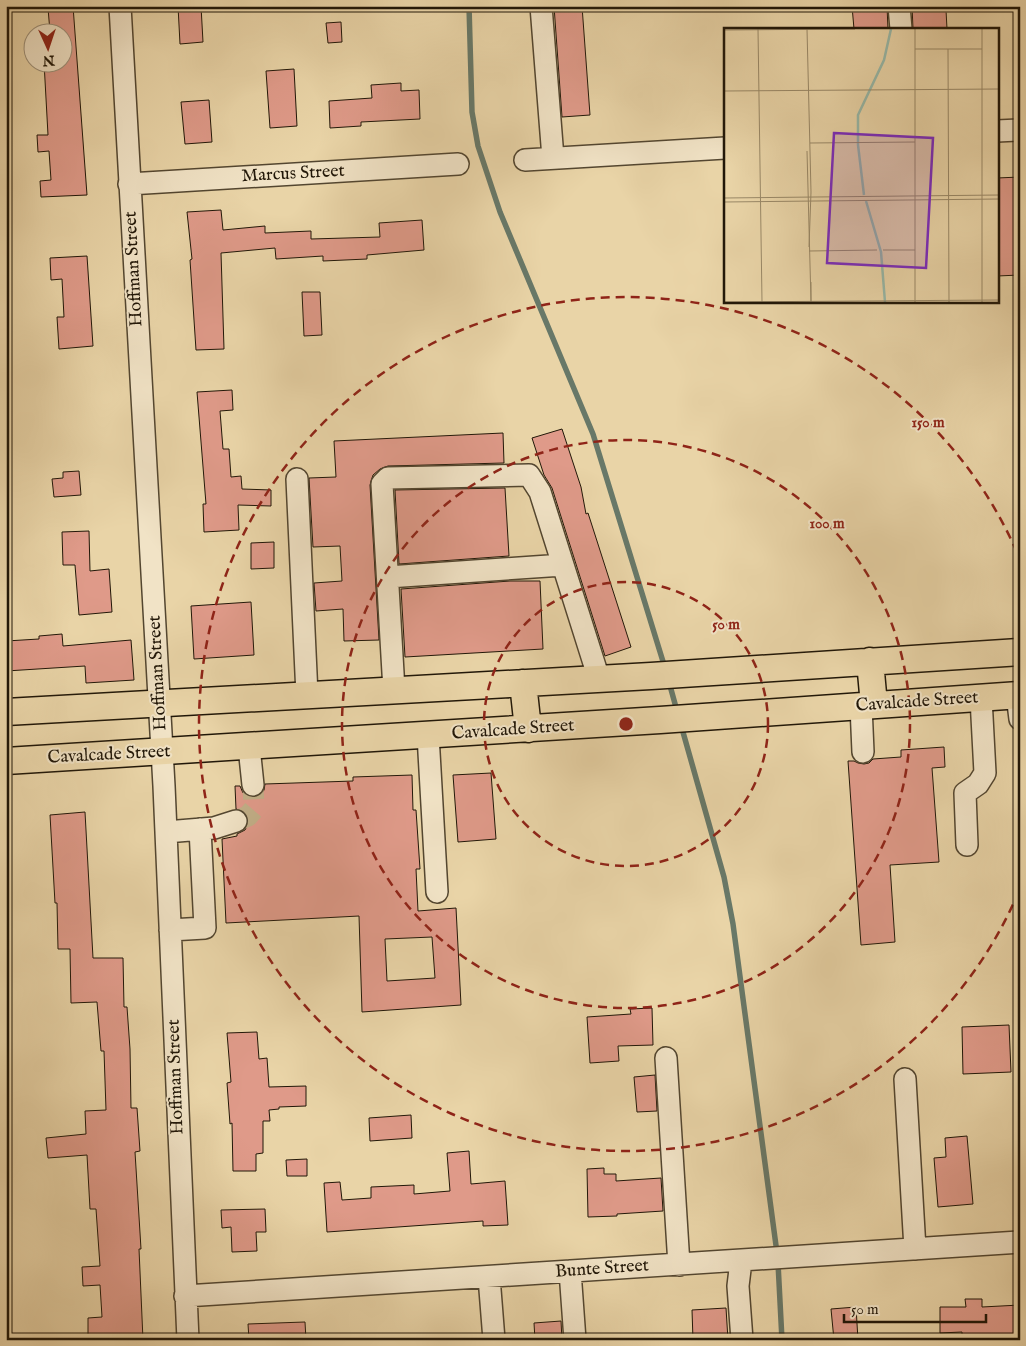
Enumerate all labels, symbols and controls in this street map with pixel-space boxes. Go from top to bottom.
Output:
north arrow [22,22,72,72]
inset map [724,28,998,302]
text: N [42,51,56,69]
street label: Marcus Street [241,160,345,188]
street label: Hoffman Street [119,211,149,327]
text: 150 m [911,413,945,432]
text: 100 m [809,514,845,533]
street label: Hoffman Street [143,615,173,731]
text: 50 m [712,615,740,634]
street label: Cavalcade Street [855,686,979,718]
street label: Cavalcade Street [451,714,575,746]
centre of rings [617,715,635,733]
street label: Cavalcade Street [47,740,171,770]
street label: Hoffman Street [162,1019,190,1135]
street label: Bunte Street [554,1254,650,1284]
scale bar [844,1291,986,1323]
text: 50 m [851,1300,879,1319]

